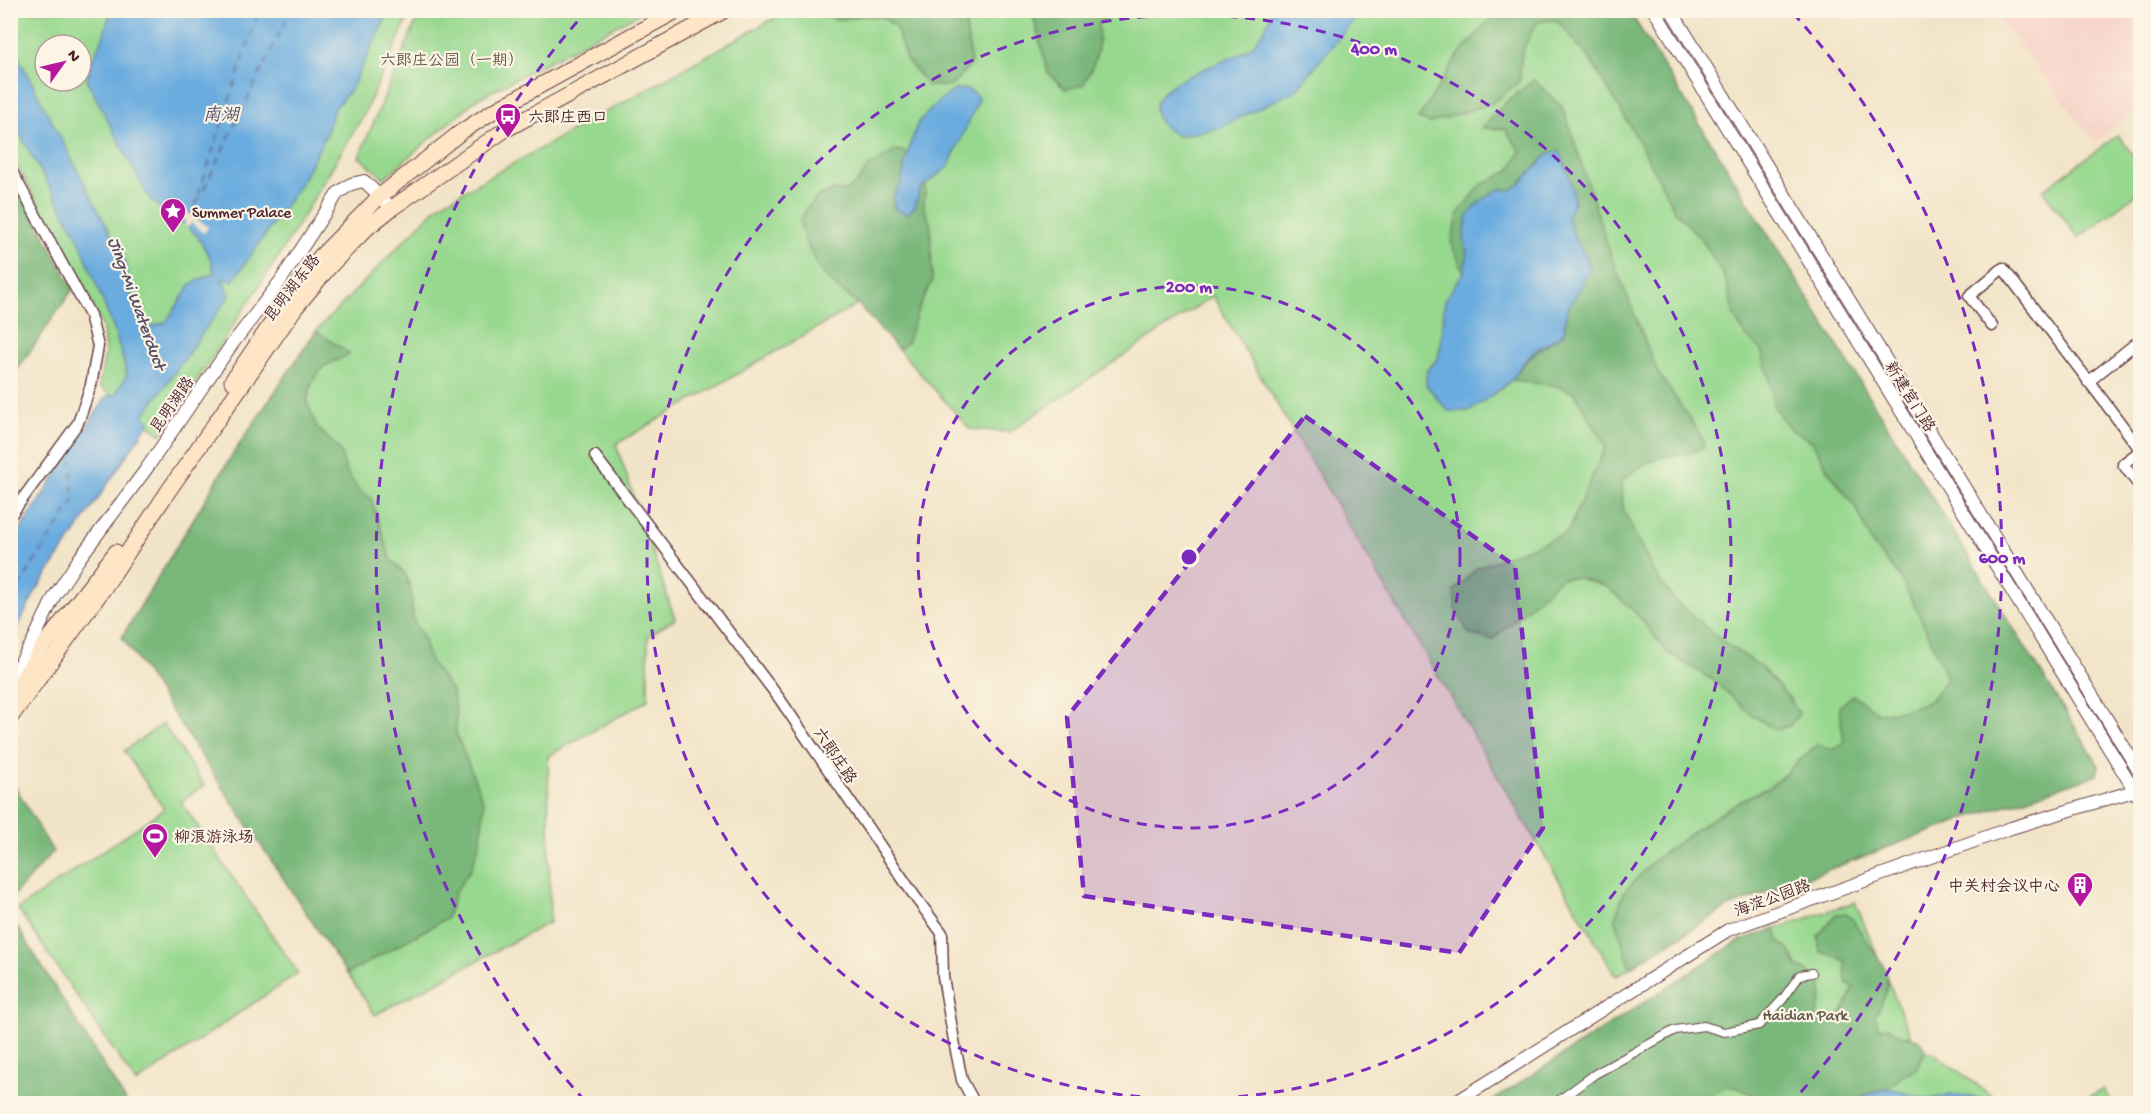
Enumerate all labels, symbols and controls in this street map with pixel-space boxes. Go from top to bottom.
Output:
north arrow [33,33,93,93]
text: 400 m [1350,40,1397,61]
text: N [62,47,84,67]
park label: 六郎庄公园（一期） [380,51,524,72]
bus stop icon: 六郎庄西口 [493,101,523,139]
water label: 南湖 [203,105,241,127]
place label: 六郎庄西口 [528,109,608,129]
place icon: Summer Palace [158,196,188,234]
place label: Summer Palace [192,205,292,224]
water label: Jing-Mi Waterduct [102,235,171,376]
street label: 昆明湖东路 [260,251,326,327]
text: 200 m [1166,278,1212,299]
street label: 新建宫门路 [1879,358,1939,437]
street label: 昆明湖路 [146,373,200,438]
centre of rings [1179,547,1199,567]
text: 600 m [1979,549,2026,570]
street label: 六郎庄路 [807,724,861,789]
sports icon: 柳浪游泳场 [140,821,170,859]
place label: 柳浪游泳场 [174,828,254,849]
building icon: 中关村会议中心 [2065,870,2095,908]
street label: 海淀公园路 [1732,876,1814,923]
place label: 中关村会议中心 [1948,877,2060,898]
park label: Haidian Park [1762,1008,1849,1027]

